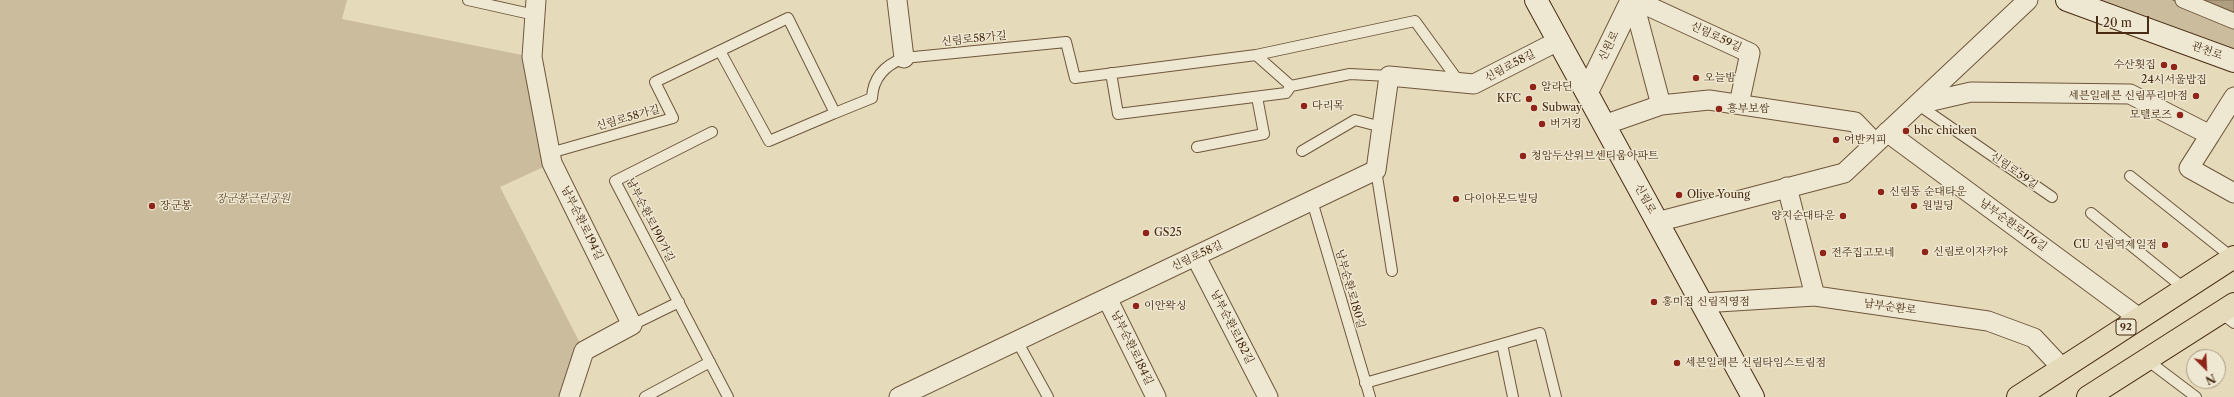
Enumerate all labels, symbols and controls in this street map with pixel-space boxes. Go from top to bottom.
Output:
scale bar [2098,8,2151,34]
text: 20 m [2103,15,2132,30]
street label: 신림로59길 [1688,19,1744,55]
street label: 신림로58가길 [941,29,1007,49]
street label: 신원로 [1596,29,1622,63]
street label: 관천로 [2190,39,2224,63]
street label: 신림로58길 [1483,47,1537,85]
place label: 수산횟집 [2113,58,2156,72]
marker: 수산횟집 [2159,60,2169,70]
marker: 24시서울밥집 [2169,62,2179,72]
place label: 오늘밤 [1704,71,1736,85]
marker: 오늘밤 [1691,73,1701,83]
place label: 24시서울밥집 [2141,73,2207,87]
place label: 알라딘 [1541,80,1573,94]
marker: 알라딘 [1528,82,1538,92]
place label: 세븐일레븐 신림푸리마점 [2068,89,2188,103]
marker: 세븐일레븐 신림푸리마점 [2191,91,2201,101]
place label: KFC [1497,92,1521,106]
marker: KFC [1524,94,1534,104]
place label: 다리목 [1312,99,1344,113]
marker: 다리목 [1299,101,1309,111]
place label: Subway [1542,101,1582,115]
place label: 흥부보쌈 [1727,102,1770,116]
street label: 신림로58가길 [595,103,661,133]
marker: Subway [1529,103,1539,113]
marker: 흥부보쌈 [1714,104,1724,114]
place label: 모텔로즈 [2129,108,2172,122]
marker: 모텔로즈 [2175,110,2185,120]
place label: 버거킹 [1550,117,1582,131]
marker: 버거킹 [1537,119,1547,129]
place label: bhc chicken [1914,124,1977,138]
marker: bhc chicken [1901,126,1911,136]
place label: 어반커피 [1844,133,1887,147]
marker: 어반커피 [1831,135,1841,145]
place label: 청암두산위브센티움아파트 [1531,149,1659,163]
street label: 신림로59길 [1988,150,2040,192]
marker: 청암두산위브센티움아파트 [1518,151,1528,161]
street label: 남부순환로190가길 [623,176,677,264]
street label: 신림로 [1632,182,1658,216]
street label: 남부순환로194길 [558,184,606,262]
place label: 신림동 순대타운 [1889,185,1966,199]
marker: 신림동 순대타운 [1876,187,1886,197]
place label: Olive Young [1687,188,1750,202]
marker: Olive Young [1674,190,1684,200]
park label: 장군봉근린공원 [216,192,290,206]
place label: 다이아몬드빌딩 [1464,192,1538,206]
marker: 다이아몬드빌딩 [1451,194,1461,204]
street label: 남부순환로176길 [1977,196,2049,254]
place label: 장군봉 [160,199,192,213]
place label: 원빌딩 [1922,199,1954,213]
marker: 장군봉 [147,201,157,211]
marker: 원빌딩 [1909,201,1919,211]
place label: 양지순대타운 [1771,209,1835,223]
marker: 양지순대타운 [1838,211,1848,221]
place label: GS25 [1154,226,1182,240]
marker: GS25 [1141,228,1151,238]
street label: 신림로58길 [1169,238,1225,274]
place label: CU 신림역제일점 [2073,238,2157,252]
marker: CU 신림역제일점 [2160,240,2170,250]
place label: 신림로이자카야 [1933,245,2007,259]
place label: 전주집고모네 [1831,246,1895,260]
marker: 신림로이자카야 [1920,247,1930,257]
street label: 남부순환로180길 [1332,248,1368,330]
marker: 전주집고모네 [1818,248,1828,258]
street label: 남부순환로182길 [1208,288,1256,366]
place label: 홍미집 신림직영점 [1662,295,1750,309]
marker: 홍미집 신림직영점 [1649,297,1659,307]
street label: 남부순환로 [1863,297,1917,317]
place label: 이안왁싱 [1144,299,1187,313]
marker: 이안왁싱 [1131,301,1141,311]
street label: 남부순환로184길 [1108,309,1156,387]
road number: 92 [2116,319,2136,335]
north arrow [2186,349,2226,389]
place label: 세븐일레븐 신림타임스트림점 [1685,356,1826,370]
marker: 세븐일레븐 신림타임스트림점 [1672,358,1682,368]
text: N [2203,371,2218,387]

